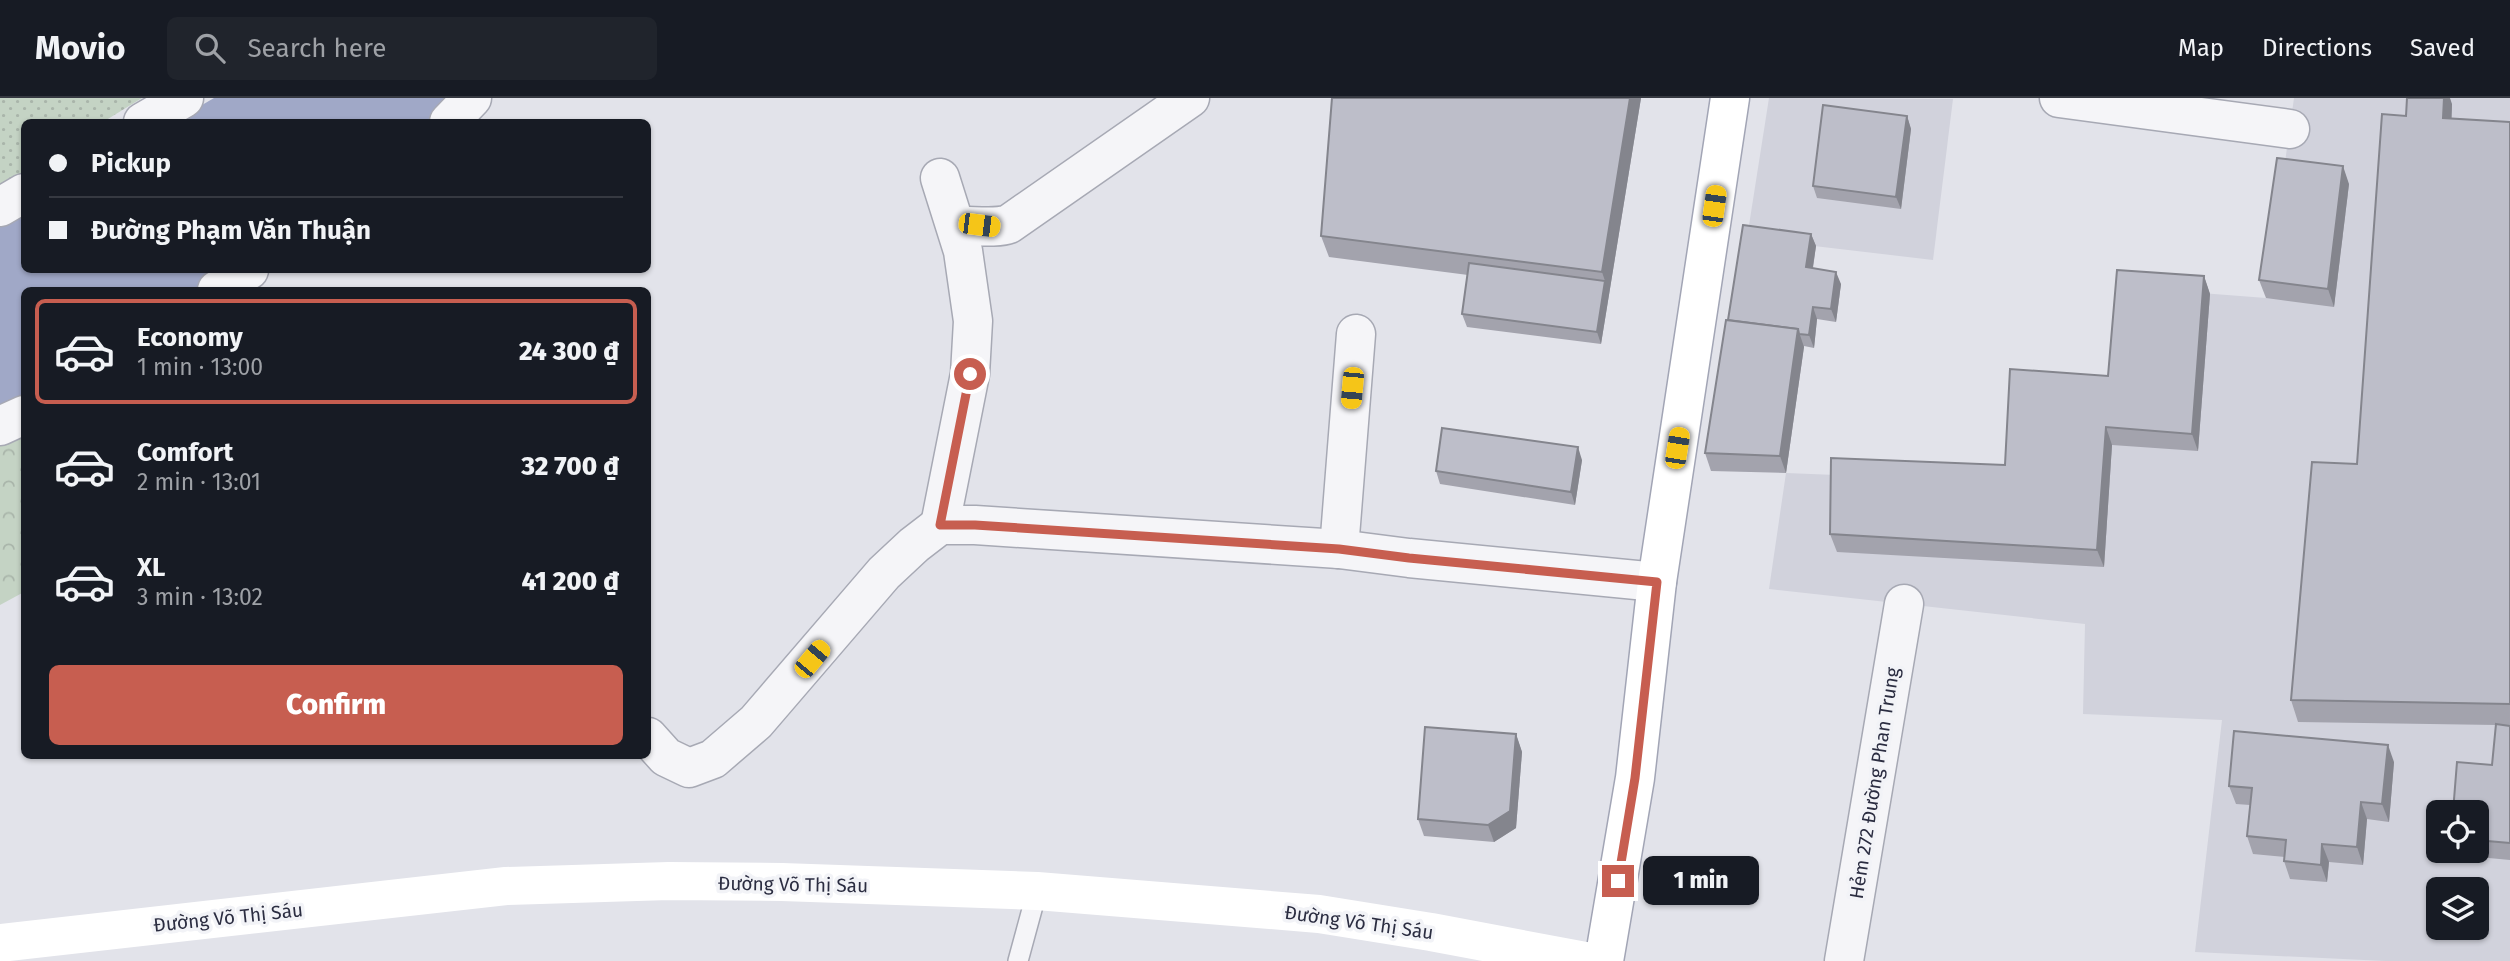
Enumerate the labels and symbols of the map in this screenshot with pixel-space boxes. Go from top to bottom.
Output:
car [1701,184,1728,228]
car [957,212,1002,238]
route start [954,358,986,390]
car [1340,366,1365,410]
car [1664,426,1691,470]
car [791,636,834,682]
street label: Hẻm 272 Đường Phan Trung [1845,665,1904,901]
callout: 1 min [1642,856,1758,906]
route end [1602,865,1634,897]
street label: Đường Võ Thị Sáu [718,872,868,897]
street label: Đường Võ Thị Sáu [152,898,304,937]
street label: Đường Võ Thị Sáu [1283,901,1435,944]

